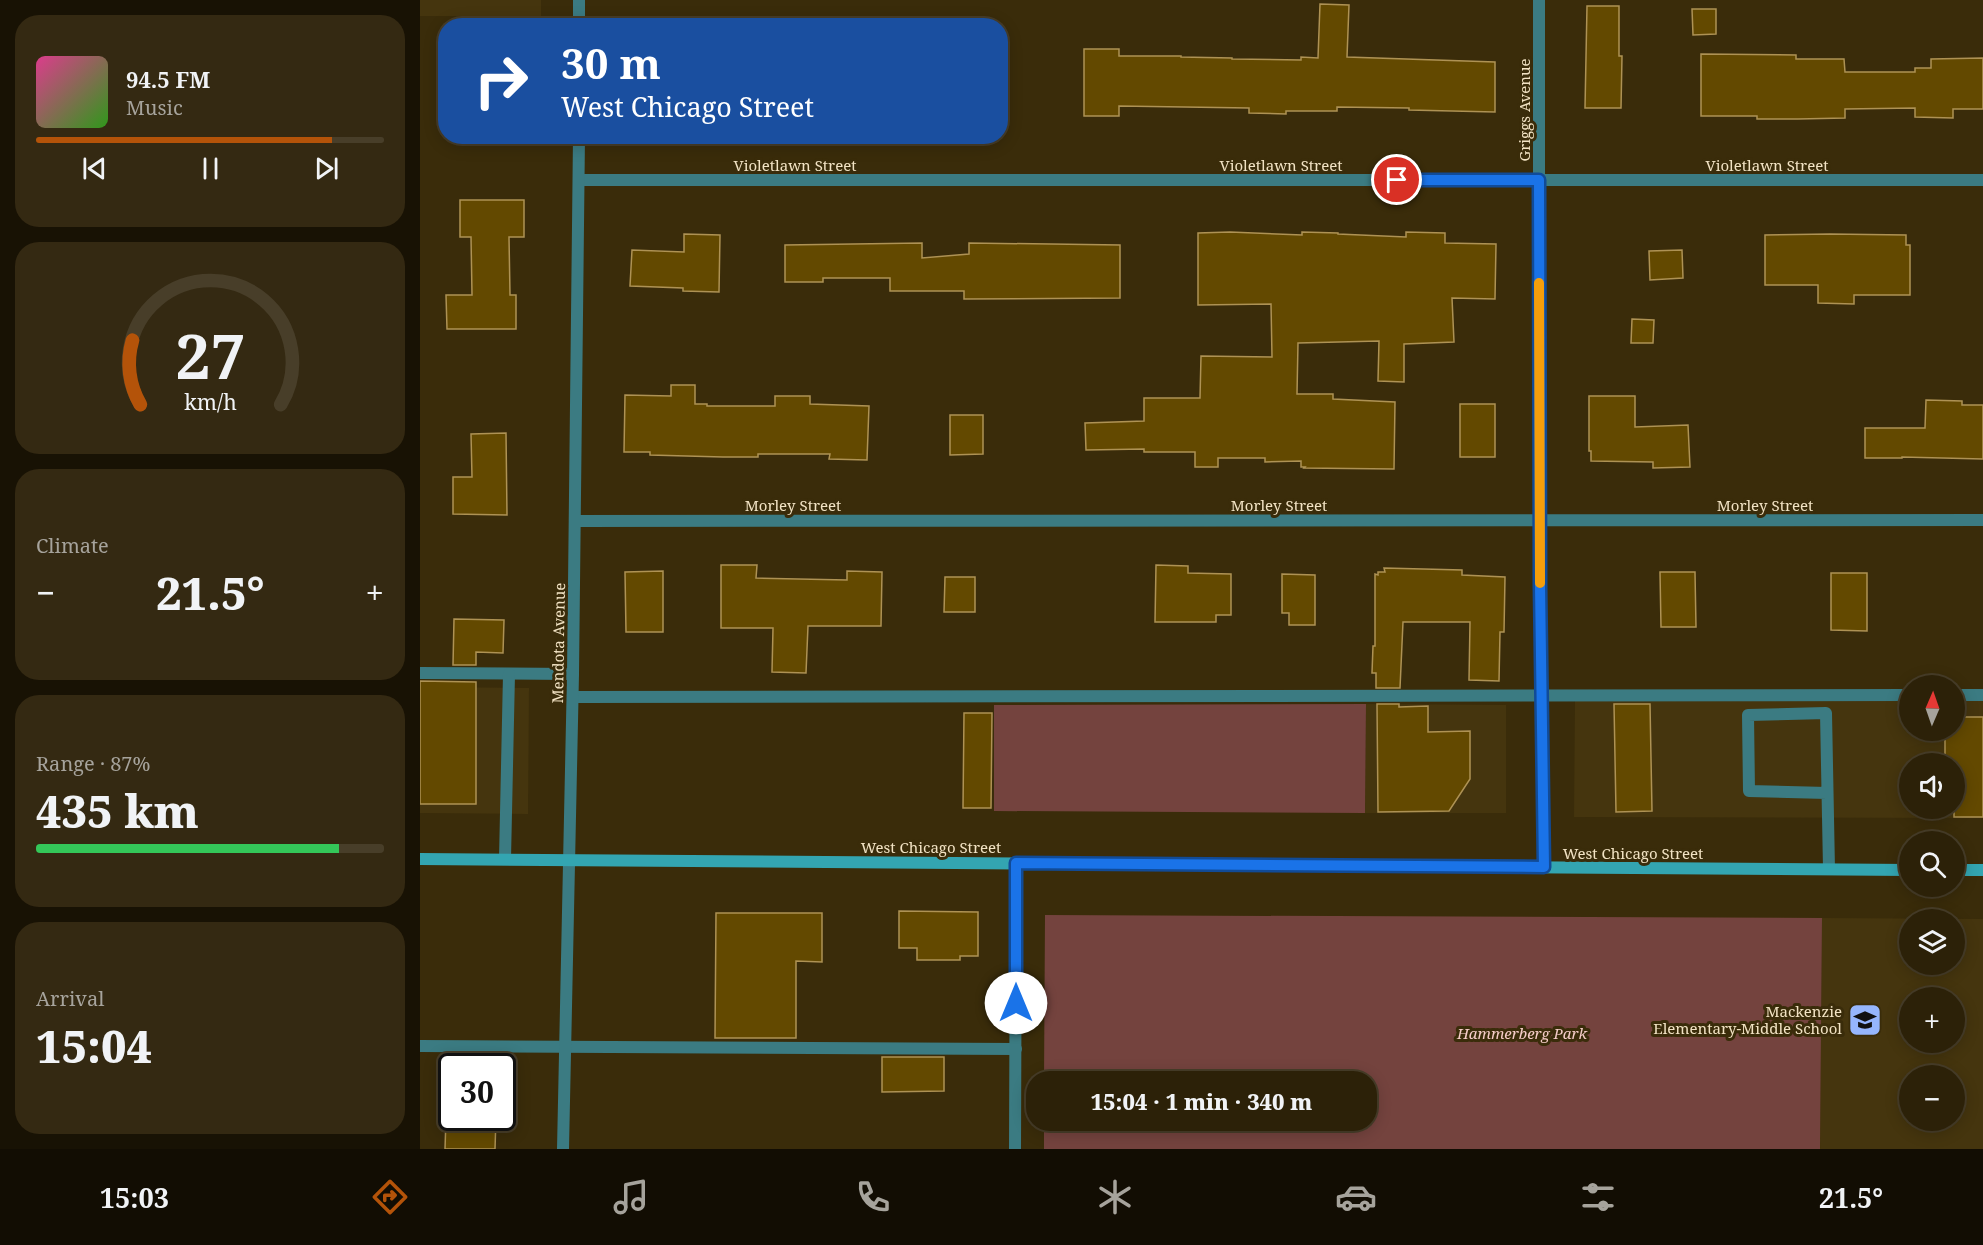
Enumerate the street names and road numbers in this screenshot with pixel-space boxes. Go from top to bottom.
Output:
street label: Griggs Avenue [1514,59,1534,162]
street label: Violetlawn Street [734,155,856,175]
street label: Violetlawn Street [1220,155,1342,175]
street label: Violetlawn Street [1706,155,1828,175]
street label: Morley Street [745,495,841,515]
street label: Morley Street [1231,495,1327,515]
street label: Morley Street [1717,495,1813,515]
street label: Mendota Avenue [547,582,569,704]
street label: West Chicago Street [861,837,1001,857]
street label: West Chicago Street [1563,843,1703,863]

